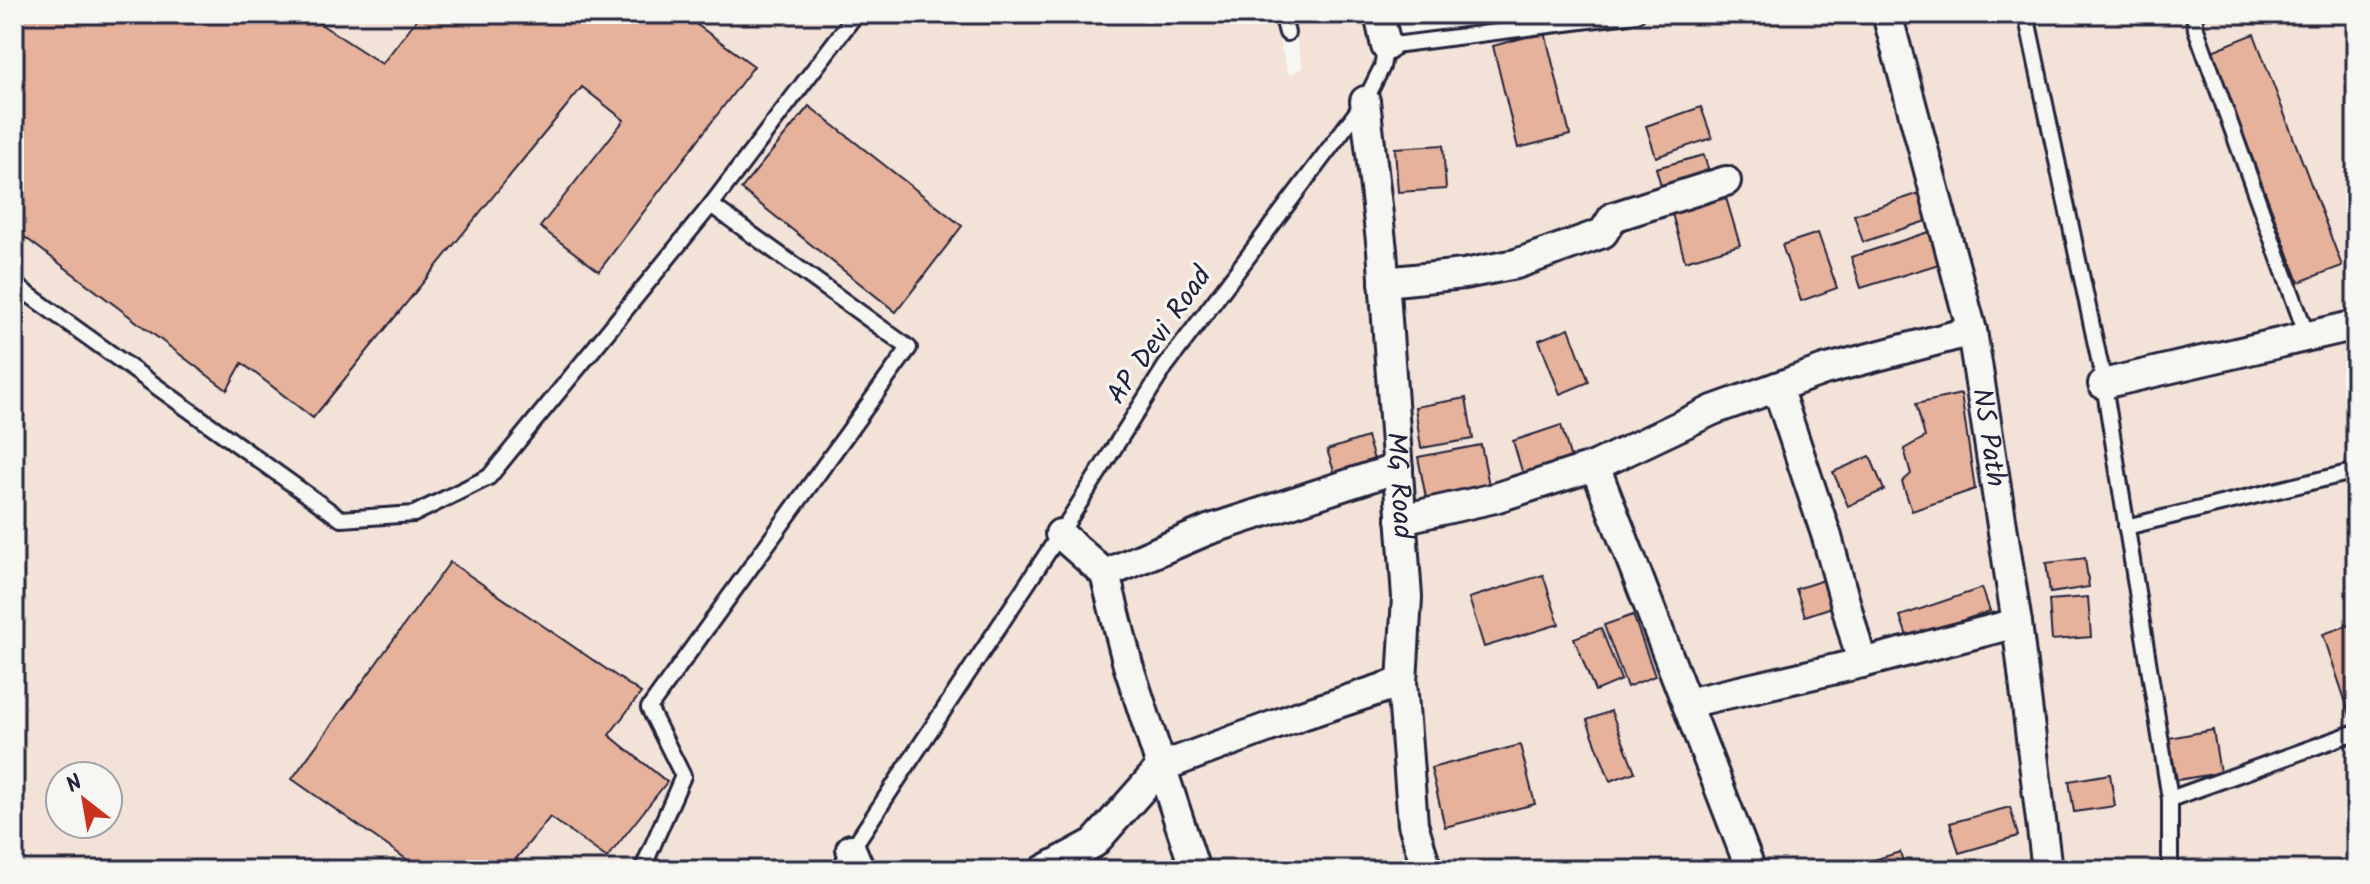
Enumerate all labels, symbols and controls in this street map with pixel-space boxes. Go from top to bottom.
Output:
street label: AP Devi Road [1096,257,1225,414]
street label: NS Path [1959,385,2018,490]
street label: MG Road [1373,431,1425,541]
north arrow [44,760,124,840]
text: N [60,766,90,804]

